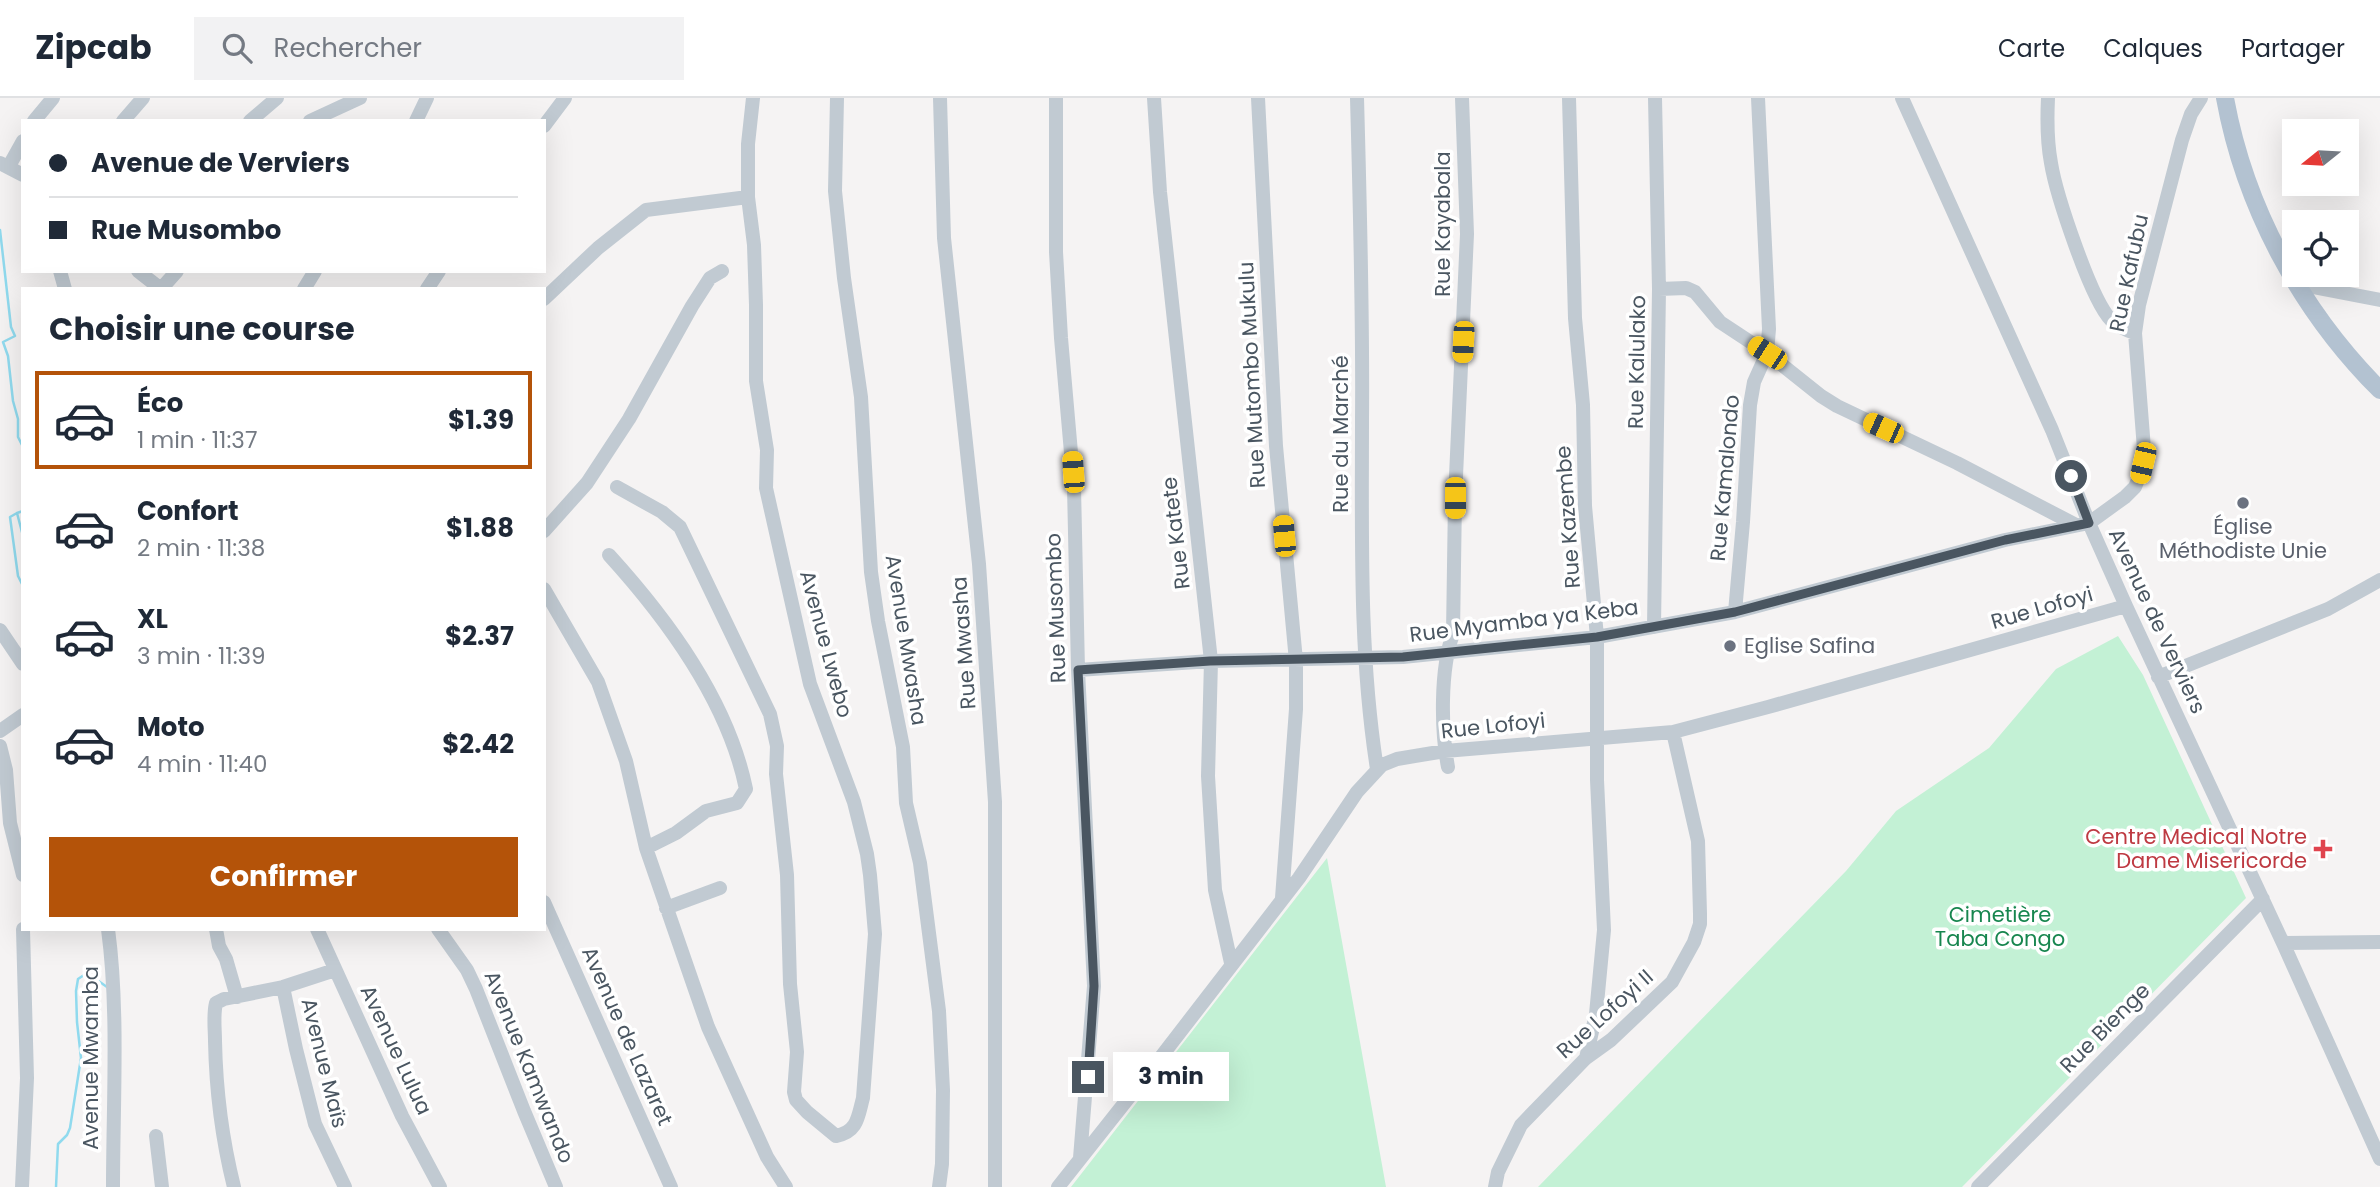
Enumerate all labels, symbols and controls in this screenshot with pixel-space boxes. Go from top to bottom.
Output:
search box [194,17,684,80]
text: Zipcab [35,24,152,71]
icon: search [218,29,256,67]
text: Rechercher [274,30,422,66]
text: Carte [1998,32,2065,65]
text: Calques [2103,32,2203,65]
text: Partager [2241,32,2345,65]
north arrow [2282,119,2359,196]
map controls [2282,119,2359,287]
text: Avenue de Verviers [91,145,350,181]
street label: Rue Kayabala [1428,151,1457,297]
button: locate [2282,210,2359,287]
street label: Rue Kafubu [2102,211,2155,334]
text: Rue Musombo [91,212,281,248]
street label: Rue Mutombo Mukulu [1231,261,1272,489]
street label: Rue Kalulako [1621,295,1652,429]
text: Choisir une course [49,306,355,351]
car [1452,320,1475,364]
car [1744,333,1791,373]
street label: Rue du Marché [1326,355,1355,513]
text: Éco [137,385,183,421]
icon: car [53,389,116,452]
street label: Rue Kamalondo [1703,393,1746,562]
text: $1.39 [448,402,514,438]
car [1860,410,1907,446]
text: 1 min · 11:37 [137,424,257,456]
car [2129,440,2158,486]
street label: Rue Kazembe [1548,445,1587,589]
car [1062,450,1085,494]
route start [2055,460,2087,492]
street label: Rue Katete [1154,475,1197,591]
car [1445,477,1466,519]
text: Confort [137,493,239,529]
marker: Église Méthodiste Unie [2235,495,2251,511]
icon: car [53,497,116,560]
text: $1.88 [446,510,514,546]
place label: Église Méthodiste Unie [2159,512,2327,565]
car [1272,514,1297,558]
street label: Avenue de Verviers [2102,524,2213,718]
text: 2 min · 11:38 [137,532,265,564]
street label: Rue Musombo [1038,533,1073,683]
street label: Avenue Mwasha [879,552,934,727]
street label: Avenue Lwebo [793,567,860,721]
street label: Rue Mwasha [944,576,983,710]
street label: Rue Lofoyi [1988,579,2096,636]
street label: Rue Myamba ya Keba [1408,592,1640,649]
text: XL [137,601,168,637]
icon: car [53,605,116,668]
text: $2.37 [445,618,514,654]
place label: Eglise Safina [1744,631,1875,660]
marker: Eglise Safina [1722,638,1738,654]
text: 3 min · 11:39 [137,640,266,672]
street label: Rue Lofoyi [1439,706,1547,745]
text: Moto [137,709,205,745]
icon: car [53,713,116,776]
text: $2.42 [442,726,514,762]
text: 4 min · 11:40 [137,748,267,780]
place label: Centre Medical Notre Dame Misericorde [2085,822,2307,875]
button: Confirmer [49,837,518,917]
marker: Centre Medical Notre Dame Misericorde [2313,839,2333,859]
park label: Cimetière Taba Congo [1935,900,2065,953]
street label: Avenue de Lazaret [575,942,680,1130]
street label: Rue Lofoyi II [1550,962,1659,1065]
street label: Avenue Mwamba [76,966,105,1150]
street label: Avenue Kamwando [478,966,581,1167]
street label: Rue Bienge [2053,976,2156,1079]
street label: Avenue Lulua [354,980,439,1119]
street label: Avenue Maïs [294,995,355,1131]
callout: 3 min [1112,1052,1228,1102]
text: 3 min [1138,1060,1204,1092]
route end [1072,1061,1104,1093]

